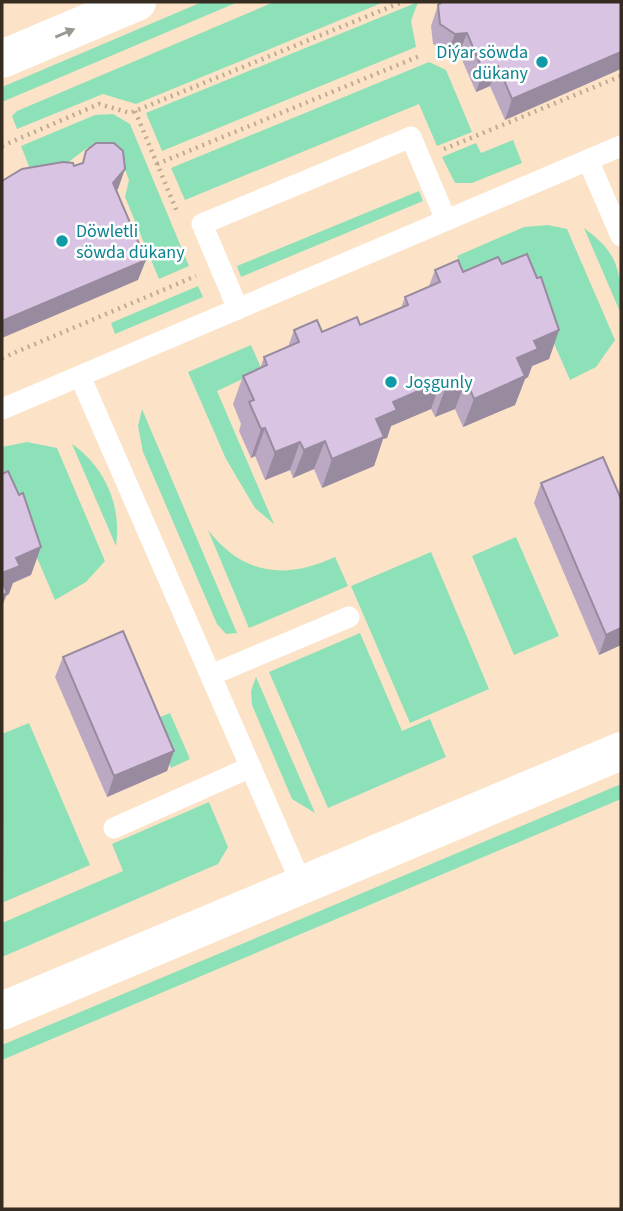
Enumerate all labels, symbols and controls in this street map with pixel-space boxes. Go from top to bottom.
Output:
one-way arrow [54,27,75,38]
place label: Diýar söwda dükany [436,40,529,86]
marker: Diýar söwda dükany [534,54,550,70]
place label: Döwletli söwda dükany [76,219,185,265]
marker: Döwletli söwda dükany [54,233,70,249]
place label: Joşgunly [405,370,473,395]
marker: Joşgunly [383,374,399,390]

